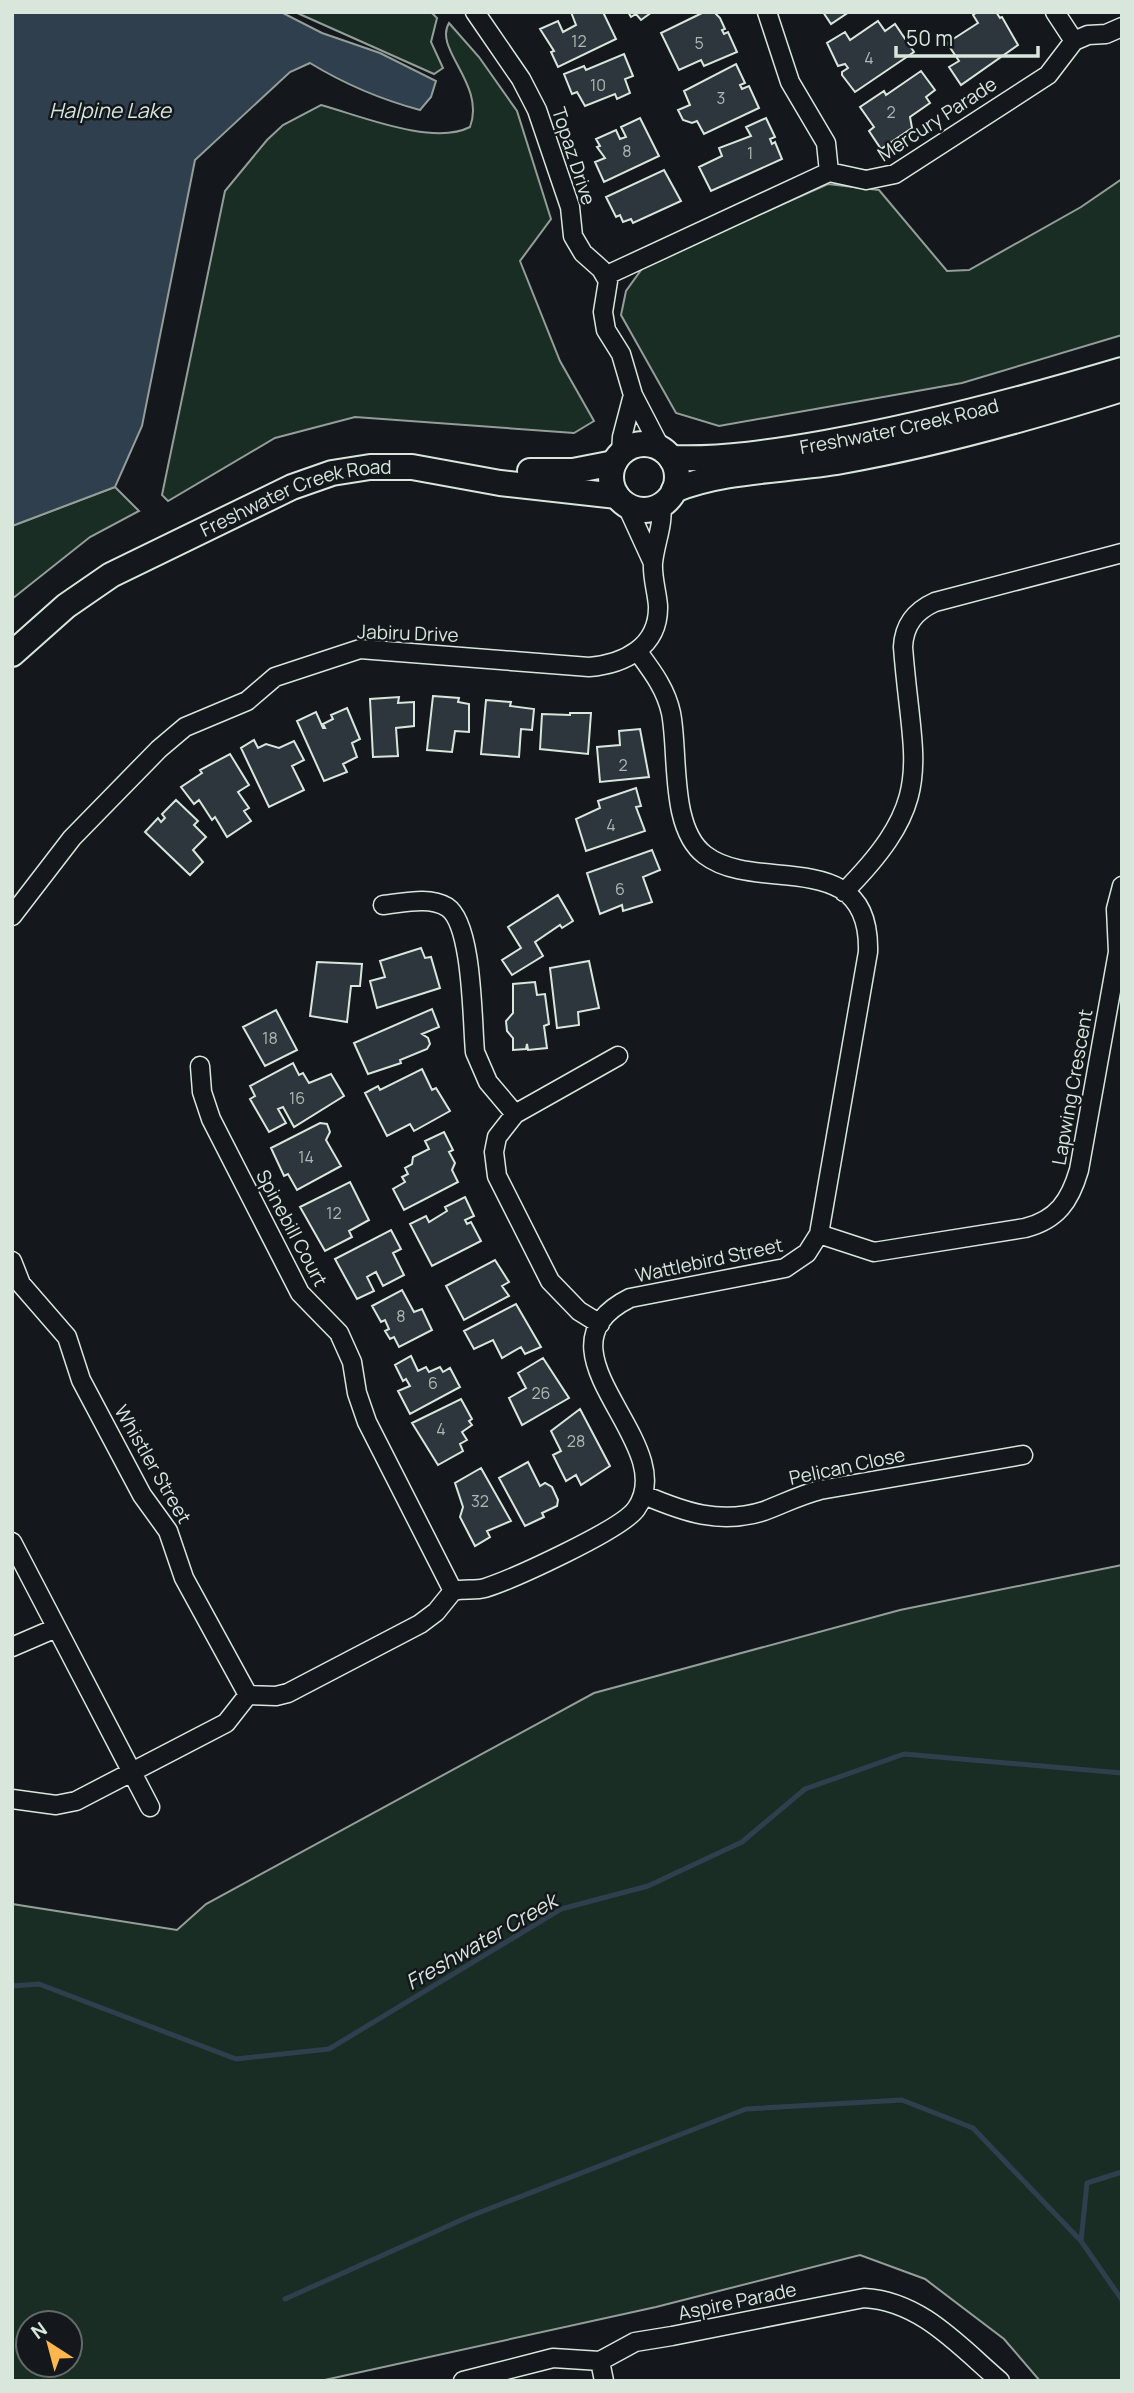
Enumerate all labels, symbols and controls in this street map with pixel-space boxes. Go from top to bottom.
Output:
scale bar [896,14,1038,58]
text: 50 m [906,24,953,52]
house number: 12 [571,30,587,52]
house number: 5 [694,32,704,54]
house number: 4 [864,47,874,69]
street label: Mercury Parade [872,71,1002,167]
house number: 10 [590,74,606,96]
house number: 3 [717,87,725,109]
water label: Halpine Lake [49,96,173,124]
house number: 2 [886,101,896,123]
street label: Topaz Drive [546,104,602,208]
house number: 8 [622,140,632,162]
house number: 1 [747,142,753,164]
street label: Freshwater Creek Road [798,392,1001,460]
street label: Freshwater Creek Road [196,454,392,543]
street label: Jabiru Drive [357,618,459,648]
house number: 2 [618,754,628,776]
house number: 4 [606,814,616,836]
house number: 6 [615,878,625,900]
street label: Lapwing Crescent [1045,1007,1099,1167]
house number: 18 [262,1027,278,1049]
house number: 16 [289,1087,305,1109]
house number: 14 [298,1146,314,1168]
street label: Spinebill Court [250,1165,334,1291]
house number: 12 [326,1202,342,1224]
street label: Wattlebird Street [633,1232,785,1288]
house number: 8 [396,1305,406,1327]
house number: 6 [428,1372,438,1394]
house number: 26 [531,1382,551,1404]
street label: Whistler Street [108,1400,198,1528]
house number: 4 [436,1418,446,1440]
house number: 28 [567,1430,585,1452]
street label: Pelican Close [787,1441,907,1491]
house number: 32 [471,1490,489,1512]
water label: Freshwater Creek [400,1885,564,1996]
street label: Aspire Parade [675,2276,799,2326]
north arrow [14,2309,84,2379]
text: N [26,2316,52,2345]

